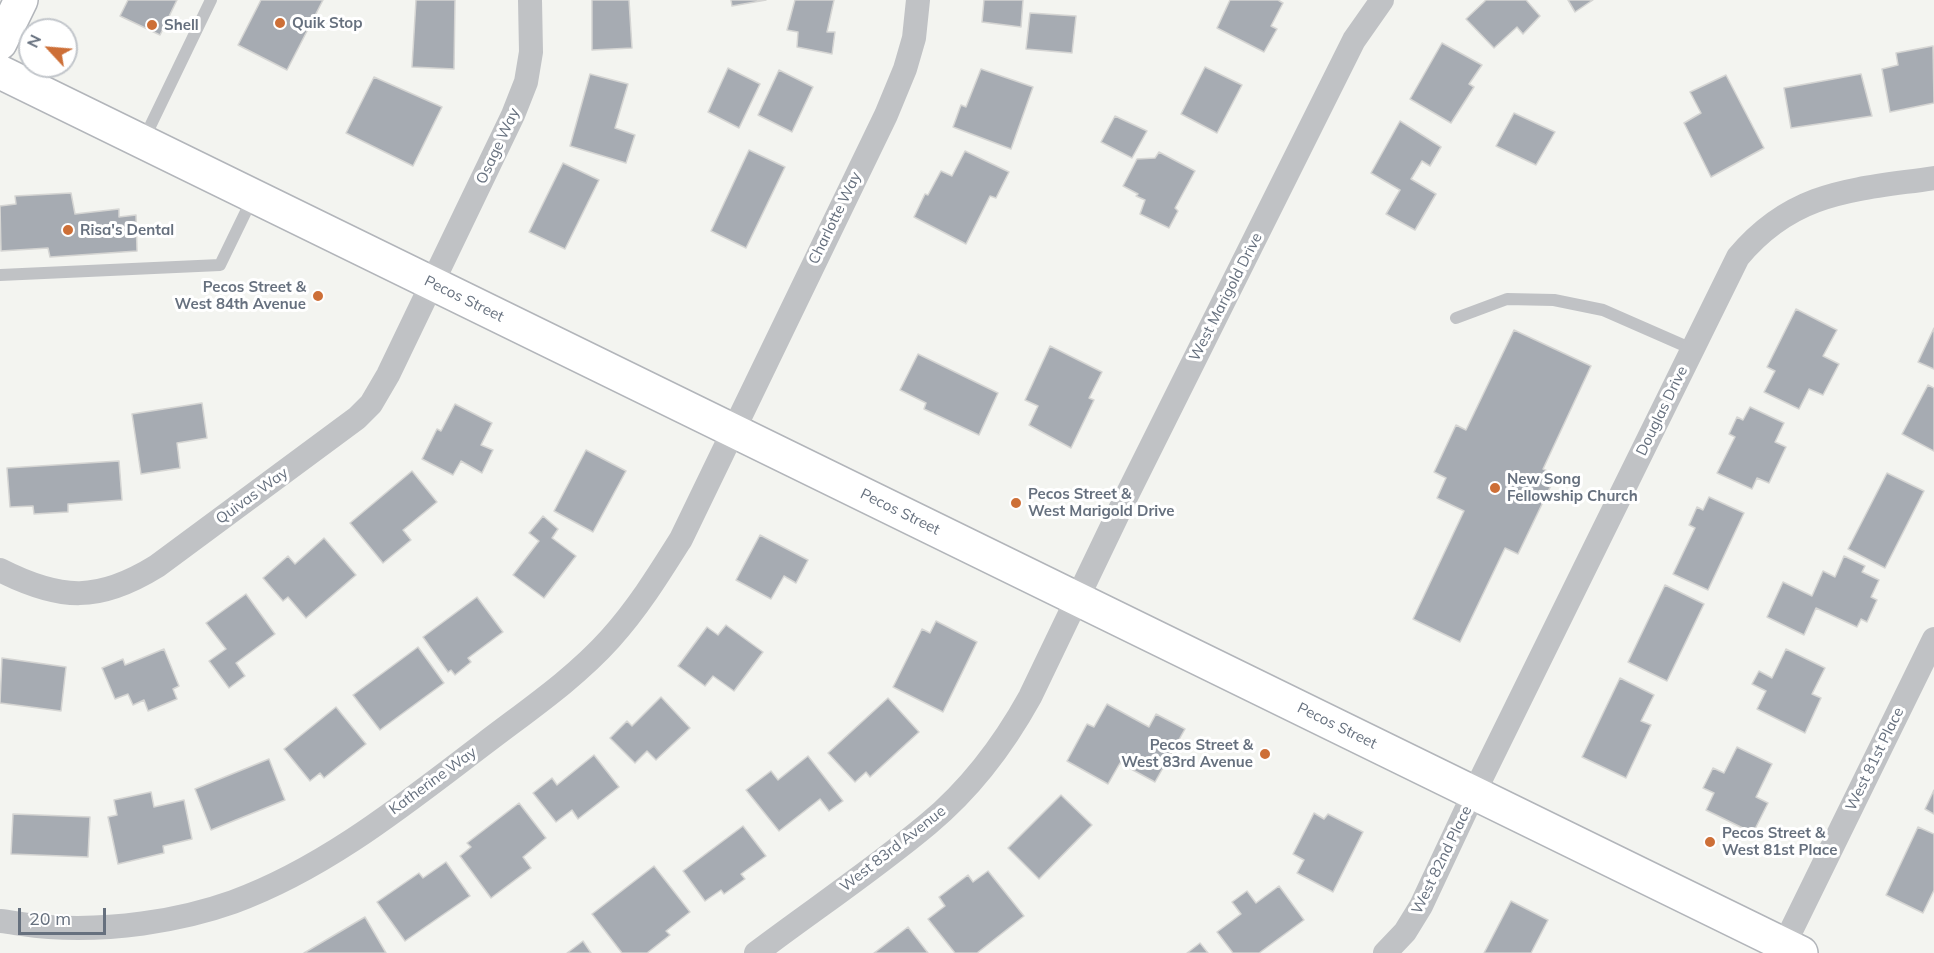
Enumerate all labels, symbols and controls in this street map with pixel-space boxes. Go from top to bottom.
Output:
place label: Quik Stop [292,14,362,32]
place label: Shell [164,16,199,34]
marker: Quik Stop [273,16,287,30]
north arrow [18,18,78,78]
marker: Shell [145,18,159,32]
text: N [22,31,45,51]
street label: Osage Way [473,105,523,187]
street label: Charlotte Way [805,169,865,267]
place label: Risa's Dental [80,221,174,239]
marker: Risa's Dental [61,223,75,237]
street label: West Marigold Drive [1186,230,1266,364]
street label: Pecos Street [421,272,507,326]
place label: Pecos Street & West 84th Avenue [175,278,306,313]
marker: Pecos Street & West 84th Avenue [311,289,325,303]
street label: Douglas Drive [1633,363,1691,459]
street label: Quivas Way [212,464,292,528]
place label: New Song Fellowship Church [1507,470,1638,505]
marker: New Song Fellowship Church [1488,481,1502,495]
street label: Pecos Street [857,485,943,539]
place label: Pecos Street & West Marigold Drive [1028,485,1174,520]
marker: Pecos Street & West Marigold Drive [1009,496,1023,510]
street label: Pecos Street [1294,699,1380,753]
street label: West 81st Place [1842,704,1908,814]
place label: Pecos Street & West 83rd Avenue [1121,736,1253,771]
street label: Katherine Way [386,743,480,819]
marker: Pecos Street & West 83rd Avenue [1258,747,1272,761]
street label: West 83rd Avenue [837,802,949,896]
street label: West 82nd Place [1408,803,1476,917]
place label: Pecos Street & West 81st Place [1722,824,1837,859]
marker: Pecos Street & West 81st Place [1703,835,1717,849]
scale bar [21,896,110,934]
text: 20 m [29,907,71,930]

